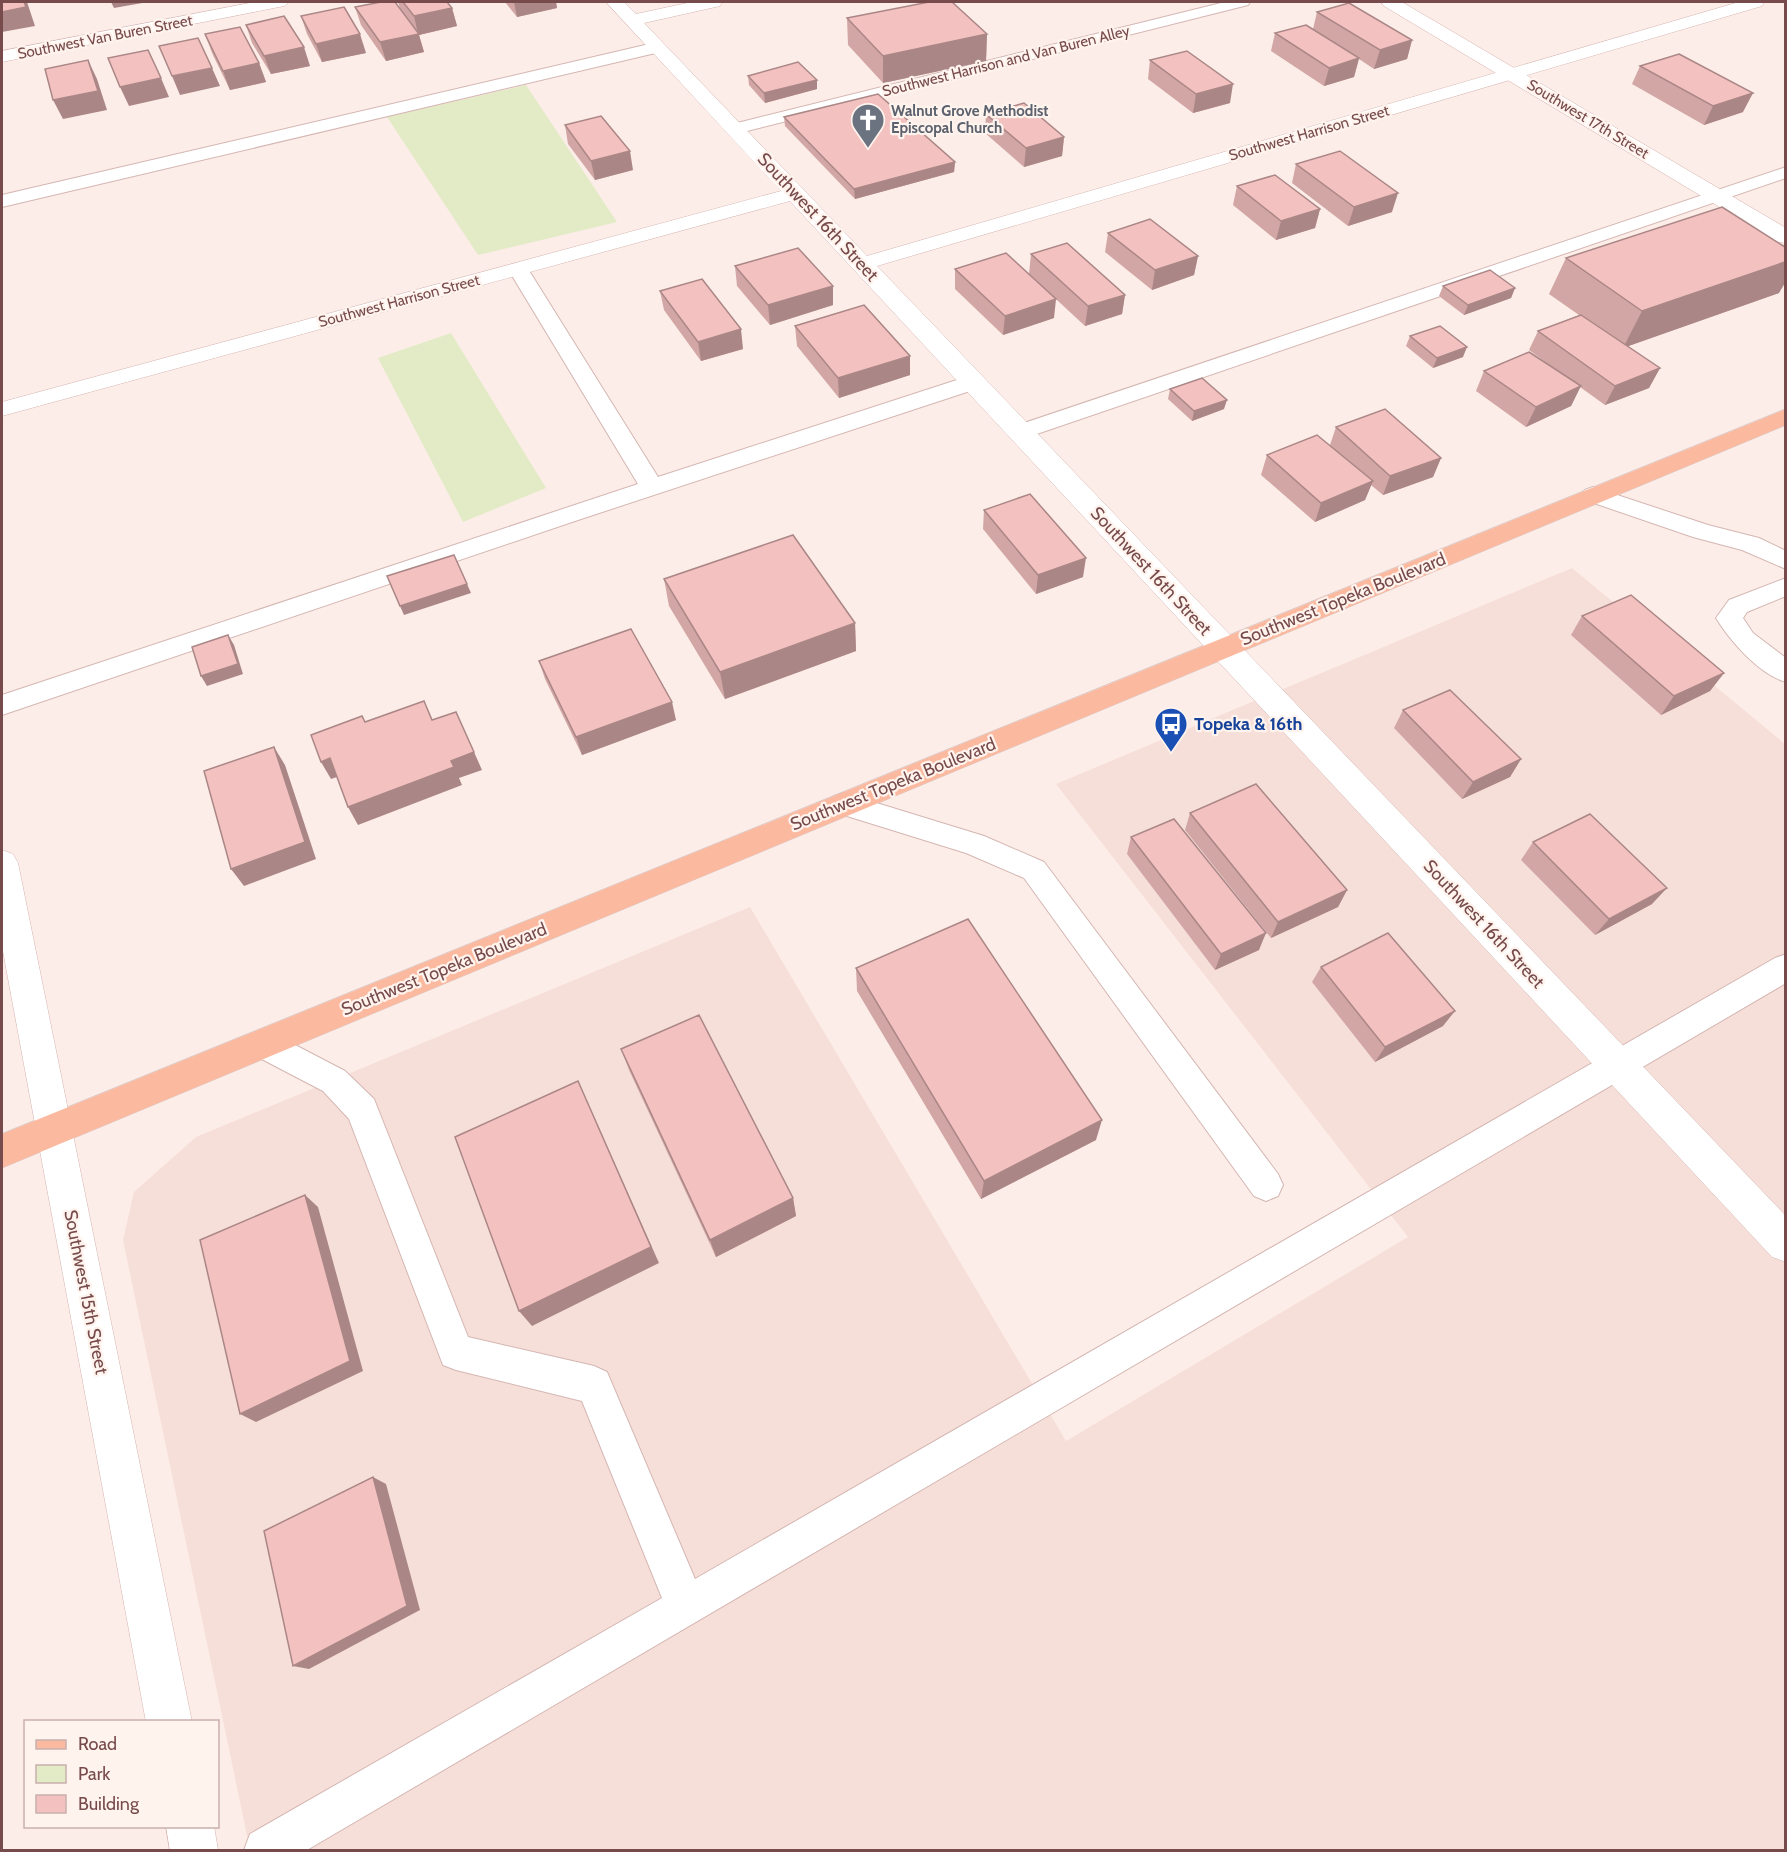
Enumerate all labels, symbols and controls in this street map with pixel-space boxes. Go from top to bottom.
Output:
street label: Southwest Van Buren Street [16,11,194,63]
street label: Southwest Harrison and Van Buren Alley [880,21,1132,101]
street label: Southwest 17th Street [1524,76,1652,162]
street label: Southwest Harrison Street [1227,101,1391,165]
church icon: Walnut Grove Methodist Episcopal Church [850,102,886,149]
place label: Walnut Grove Methodist Episcopal Church [891,102,1049,137]
street label: Southwest 16th Street [753,148,883,286]
street label: Southwest Harrison Street [316,271,482,331]
street label: Southwest 16th Street [1086,502,1216,640]
street label: Southwest Topeka Boulevard [1237,548,1449,650]
bus stop icon: Topeka & 16th [1153,706,1189,753]
place label: Topeka & 16th [1194,713,1302,735]
street label: Southwest Topeka Boulevard [787,733,999,835]
street label: Southwest 16th Street [1419,855,1549,993]
street label: Southwest Topeka Boulevard [338,918,550,1020]
street label: Southwest 15th Street [59,1208,113,1376]
legend [24,1720,219,1828]
text: Road [78,1733,117,1755]
text: Park [78,1763,111,1785]
text: Building [78,1793,140,1815]

